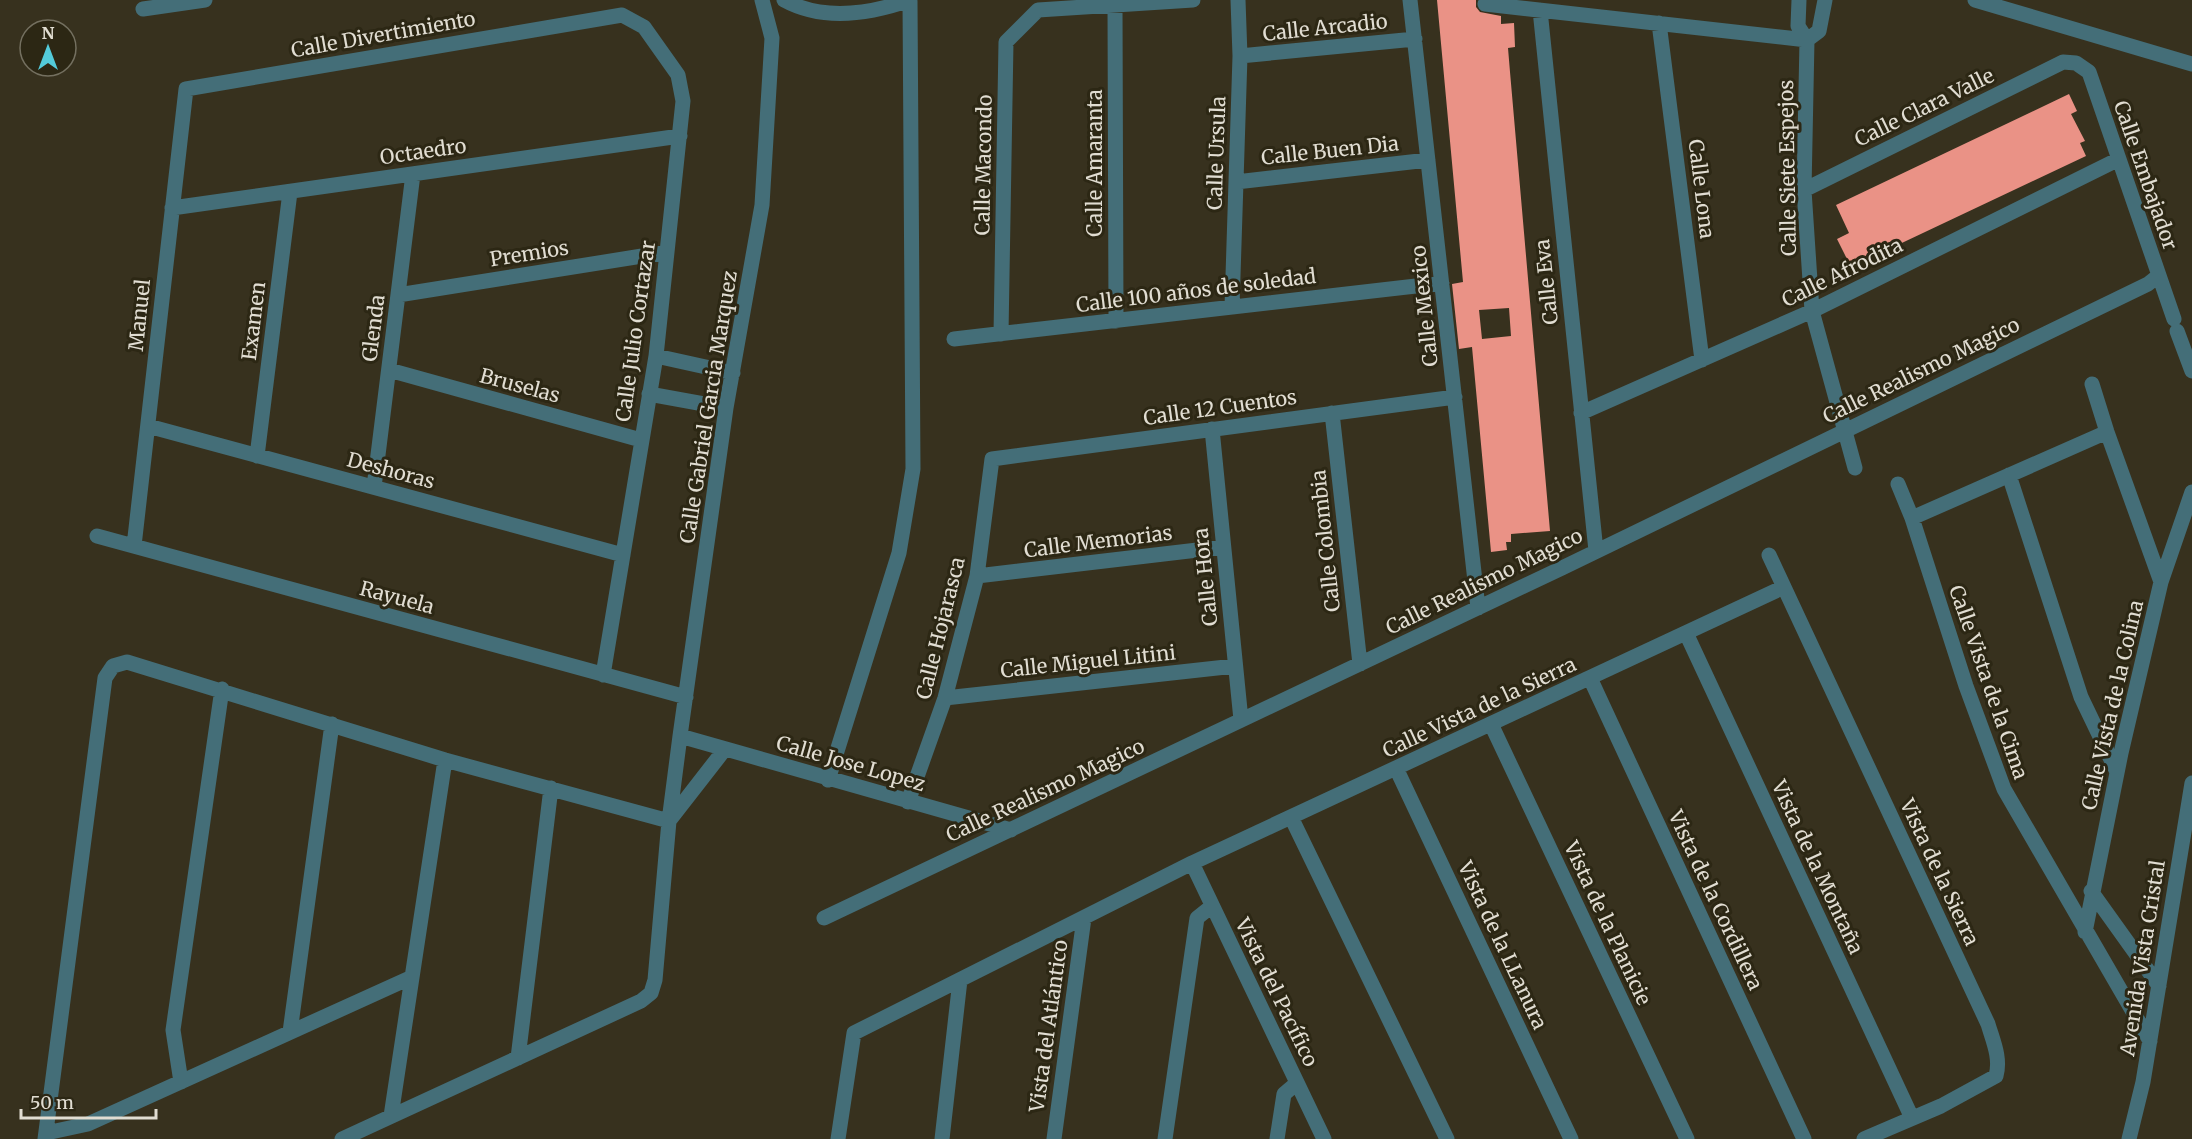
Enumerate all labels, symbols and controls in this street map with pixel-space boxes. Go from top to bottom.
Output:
street label: Calle Divertimiento [289,5,477,63]
street label: Calle Arcadio [1261,8,1389,46]
north arrow [18,18,78,78]
text: N [42,23,55,43]
street label: Calle Clara Valle [1850,62,1998,152]
street label: Calle Siete Espejos [1773,80,1801,256]
street label: Calle Amaranta [1082,89,1107,237]
street label: Calle Macondo [969,94,997,236]
street label: Calle Ursula [1202,95,1230,210]
street label: Calle Embajador [2109,97,2183,253]
street label: Calle Buen Dia [1260,130,1400,170]
street label: Octaedro [378,133,468,169]
street label: Calle Lona [1684,138,1721,240]
street label: Calle Afrodita [1778,232,1907,312]
street label: Premios [488,234,570,272]
street label: Calle Eva [1529,238,1563,326]
street label: Calle Julio Cortazar [610,239,660,423]
street label: Calle Mexico [1405,244,1443,368]
street label: Calle 100 años de soledad [1075,263,1317,317]
street label: Calle Gabriel Garcia Marquez [674,269,742,545]
street label: Manuel [123,278,155,352]
street label: Examen [236,280,270,362]
street label: Glenda [356,293,390,363]
street label: Calle Realismo Magico [1818,311,2024,429]
street label: Bruselas [477,362,563,408]
street label: Calle 12 Cuentos [1142,384,1298,430]
street label: Deshoras [344,446,438,494]
street label: Calle Colombia [1305,469,1345,613]
street label: Calle Memorias [1022,520,1174,562]
street label: Calle Realismo Magico [1381,522,1587,640]
street label: Calle Hora [1187,526,1223,627]
street label: Calle Hojarasca [910,554,970,702]
street label: Rayuela [357,575,437,619]
street label: Calle Vista de la Cima [1944,582,2034,782]
street label: Calle Vista de la Colina [2076,597,2148,812]
street label: Calle Miguel Litini [999,639,1177,683]
street label: Calle Vista de la Sierra [1378,651,1580,763]
street label: Calle Jose Lopez [774,730,928,796]
street label: Calle Realismo Magico [942,733,1148,847]
street label: Vista de la Montaña [1766,775,1869,958]
street label: Vista de la Sierra [1895,794,1985,950]
street label: Vista de la Cordillera [1663,805,1769,994]
street label: Vista de la Planicie [1559,836,1657,1009]
street label: Vista de la LLanura [1453,856,1553,1033]
street label: Avenida Vista Cristal [2114,858,2170,1059]
street label: Vista del Pacífico [1230,913,1324,1071]
street label: Vista del Atlántico [1023,938,1073,1115]
scale bar [21,1082,156,1120]
text: 50 m [30,1091,74,1114]

